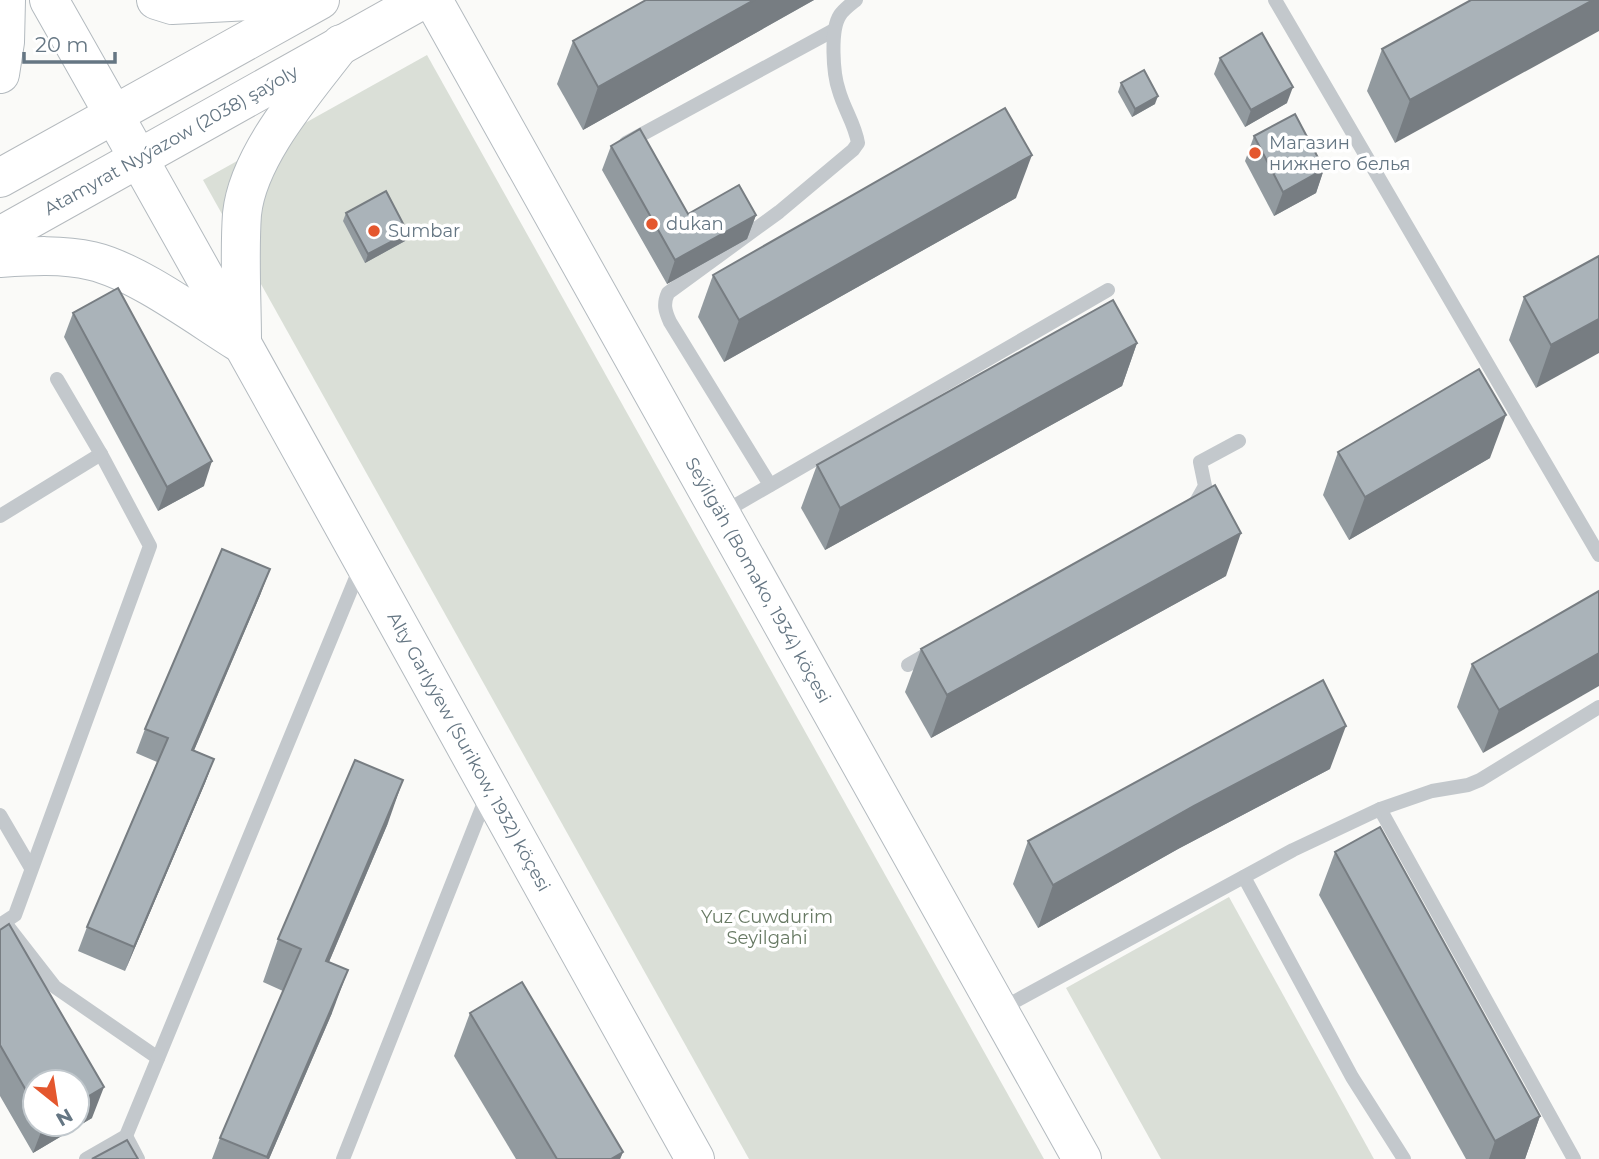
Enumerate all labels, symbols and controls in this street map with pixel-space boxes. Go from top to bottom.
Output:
scale bar [24,21,116,65]
text: 20 m [35,32,89,57]
street label: Atamyrat Nyýazow (2038) şaýoly [40,60,302,220]
place label: Магазин нижнего белья [1269,132,1410,175]
marker: Магазин нижнего белья [1247,145,1263,161]
place label: dukan [666,213,724,235]
marker: dukan [644,216,660,232]
place label: Sumbar [388,220,460,242]
marker: Sumbar [366,223,382,239]
street label: Seýilgäh (Bomako, 1934) köçesi [680,454,835,707]
street label: Alty Garlyýew (Surikow, 1932) köçesi [383,608,555,895]
park label: Yuz Cuwdurim Seyilgahi [701,906,833,949]
north arrow [21,1068,91,1138]
text: N [52,1103,77,1131]

